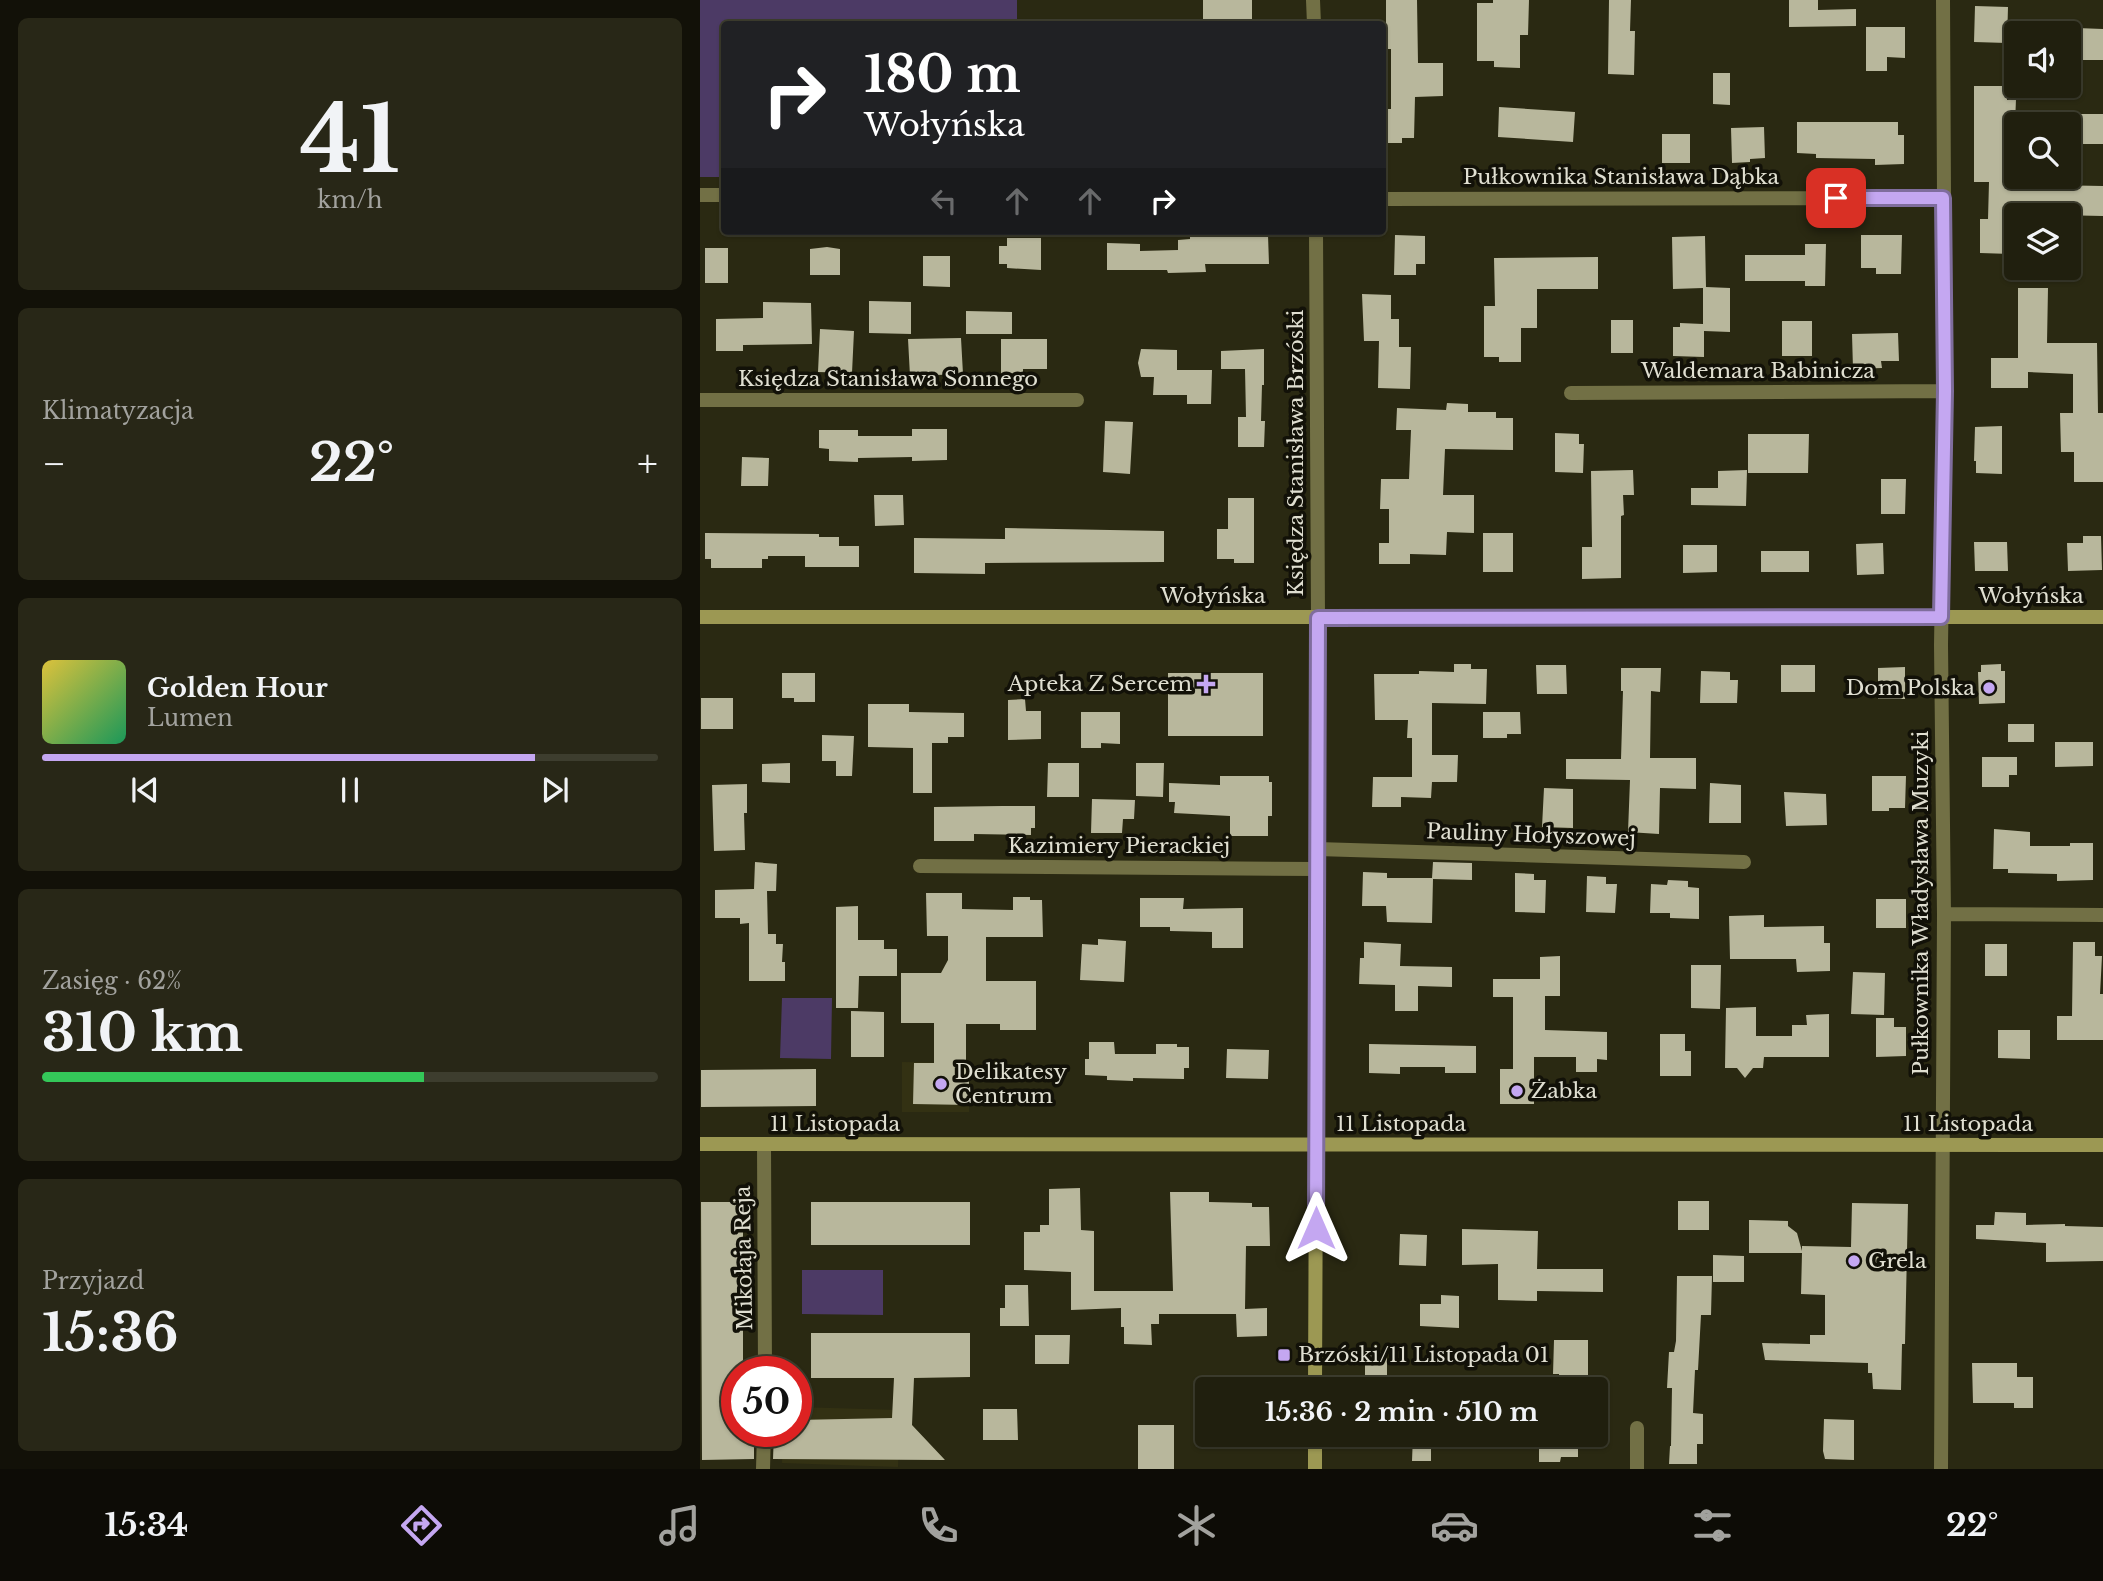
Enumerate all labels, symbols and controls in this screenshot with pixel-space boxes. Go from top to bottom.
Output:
map controls [2004,21,2081,280]
button: sound [2004,21,2081,98]
text: 180 m [864,44,1021,105]
icon: right [749,49,840,140]
text: 41 [300,84,400,197]
text: Wołyńska [864,105,1025,145]
button: search [2004,112,2081,189]
street label: Pułkownika Stanisława Dąbka [1463,164,1780,190]
pin [1806,168,1866,228]
icon: arrive [1817,179,1855,217]
icon: left [925,182,963,220]
icon: ahead [998,182,1036,220]
icon: ahead [1071,182,1109,220]
icon: right [1144,182,1182,220]
text: km/h [317,186,383,214]
button: layers [2004,203,2081,280]
street label: Księdza Stanisława Brzóski [1283,310,1309,596]
street label: Waldemara Babinicza [1640,358,1875,384]
street label: Księdza Stanisława Sonnego [738,366,1038,392]
text: Klimatyzacja [42,397,194,425]
text: 22° [309,431,394,495]
text: − [42,440,66,487]
text: + [637,440,658,487]
street label: Wołyńska [1159,583,1266,609]
street label: Wołyńska [1977,583,2084,609]
place label: Apteka Z Sercem [1007,671,1192,697]
text: Golden Hour [147,672,328,704]
place label: Dom Polska [1846,675,1975,701]
marker: Apteka Z Sercem [1198,676,1214,692]
marker: Dom Polska [1981,680,1997,696]
text: Lumen [147,704,233,732]
street label: Pułkownika Władysława Muzyki [1908,730,1934,1076]
icon: previous [126,771,164,809]
icon: pause [331,771,369,809]
icon: next [536,771,574,809]
street label: Pauliny Hołyszowej [1426,818,1636,852]
street label: Kazimiery Pierackiej [1008,833,1230,859]
text: Zasięg · 62% [42,967,182,995]
text: 310 km [42,1001,243,1065]
place label: Delikatesy Centrum [955,1059,1067,1109]
marker: Delikatesy Centrum [933,1076,949,1092]
place label: Żabka [1531,1078,1597,1104]
marker: Żabka [1509,1083,1525,1099]
street label: 11 Listopada [770,1111,900,1137]
street label: 11 Listopada [1336,1111,1466,1137]
street label: 11 Listopada [1903,1111,2033,1137]
street label: Mikołaja Reja [730,1185,758,1331]
position arrow [1279,1191,1353,1265]
place label: Grela [1868,1248,1927,1274]
marker: Grela [1846,1253,1862,1269]
text: Przyjazd [42,1267,144,1295]
text: 15:36 [42,1301,179,1365]
place label: Brzóski/11 Listopada 01 [1298,1342,1549,1368]
marker: Brzóski/11 Listopada 01 [1276,1347,1292,1363]
speed limit sign: 50 [721,1356,812,1447]
text: 15:36 · 2 min · 510 m [1265,1396,1538,1428]
icon: directions [397,1501,446,1550]
icon: music [655,1501,704,1550]
icon: phone [914,1501,963,1550]
icon: climate [1172,1501,1221,1550]
icon: car [1430,1501,1479,1550]
icon: filters [1688,1501,1737,1550]
text: 15:34 [105,1505,188,1545]
text: 22° [1946,1505,1998,1545]

